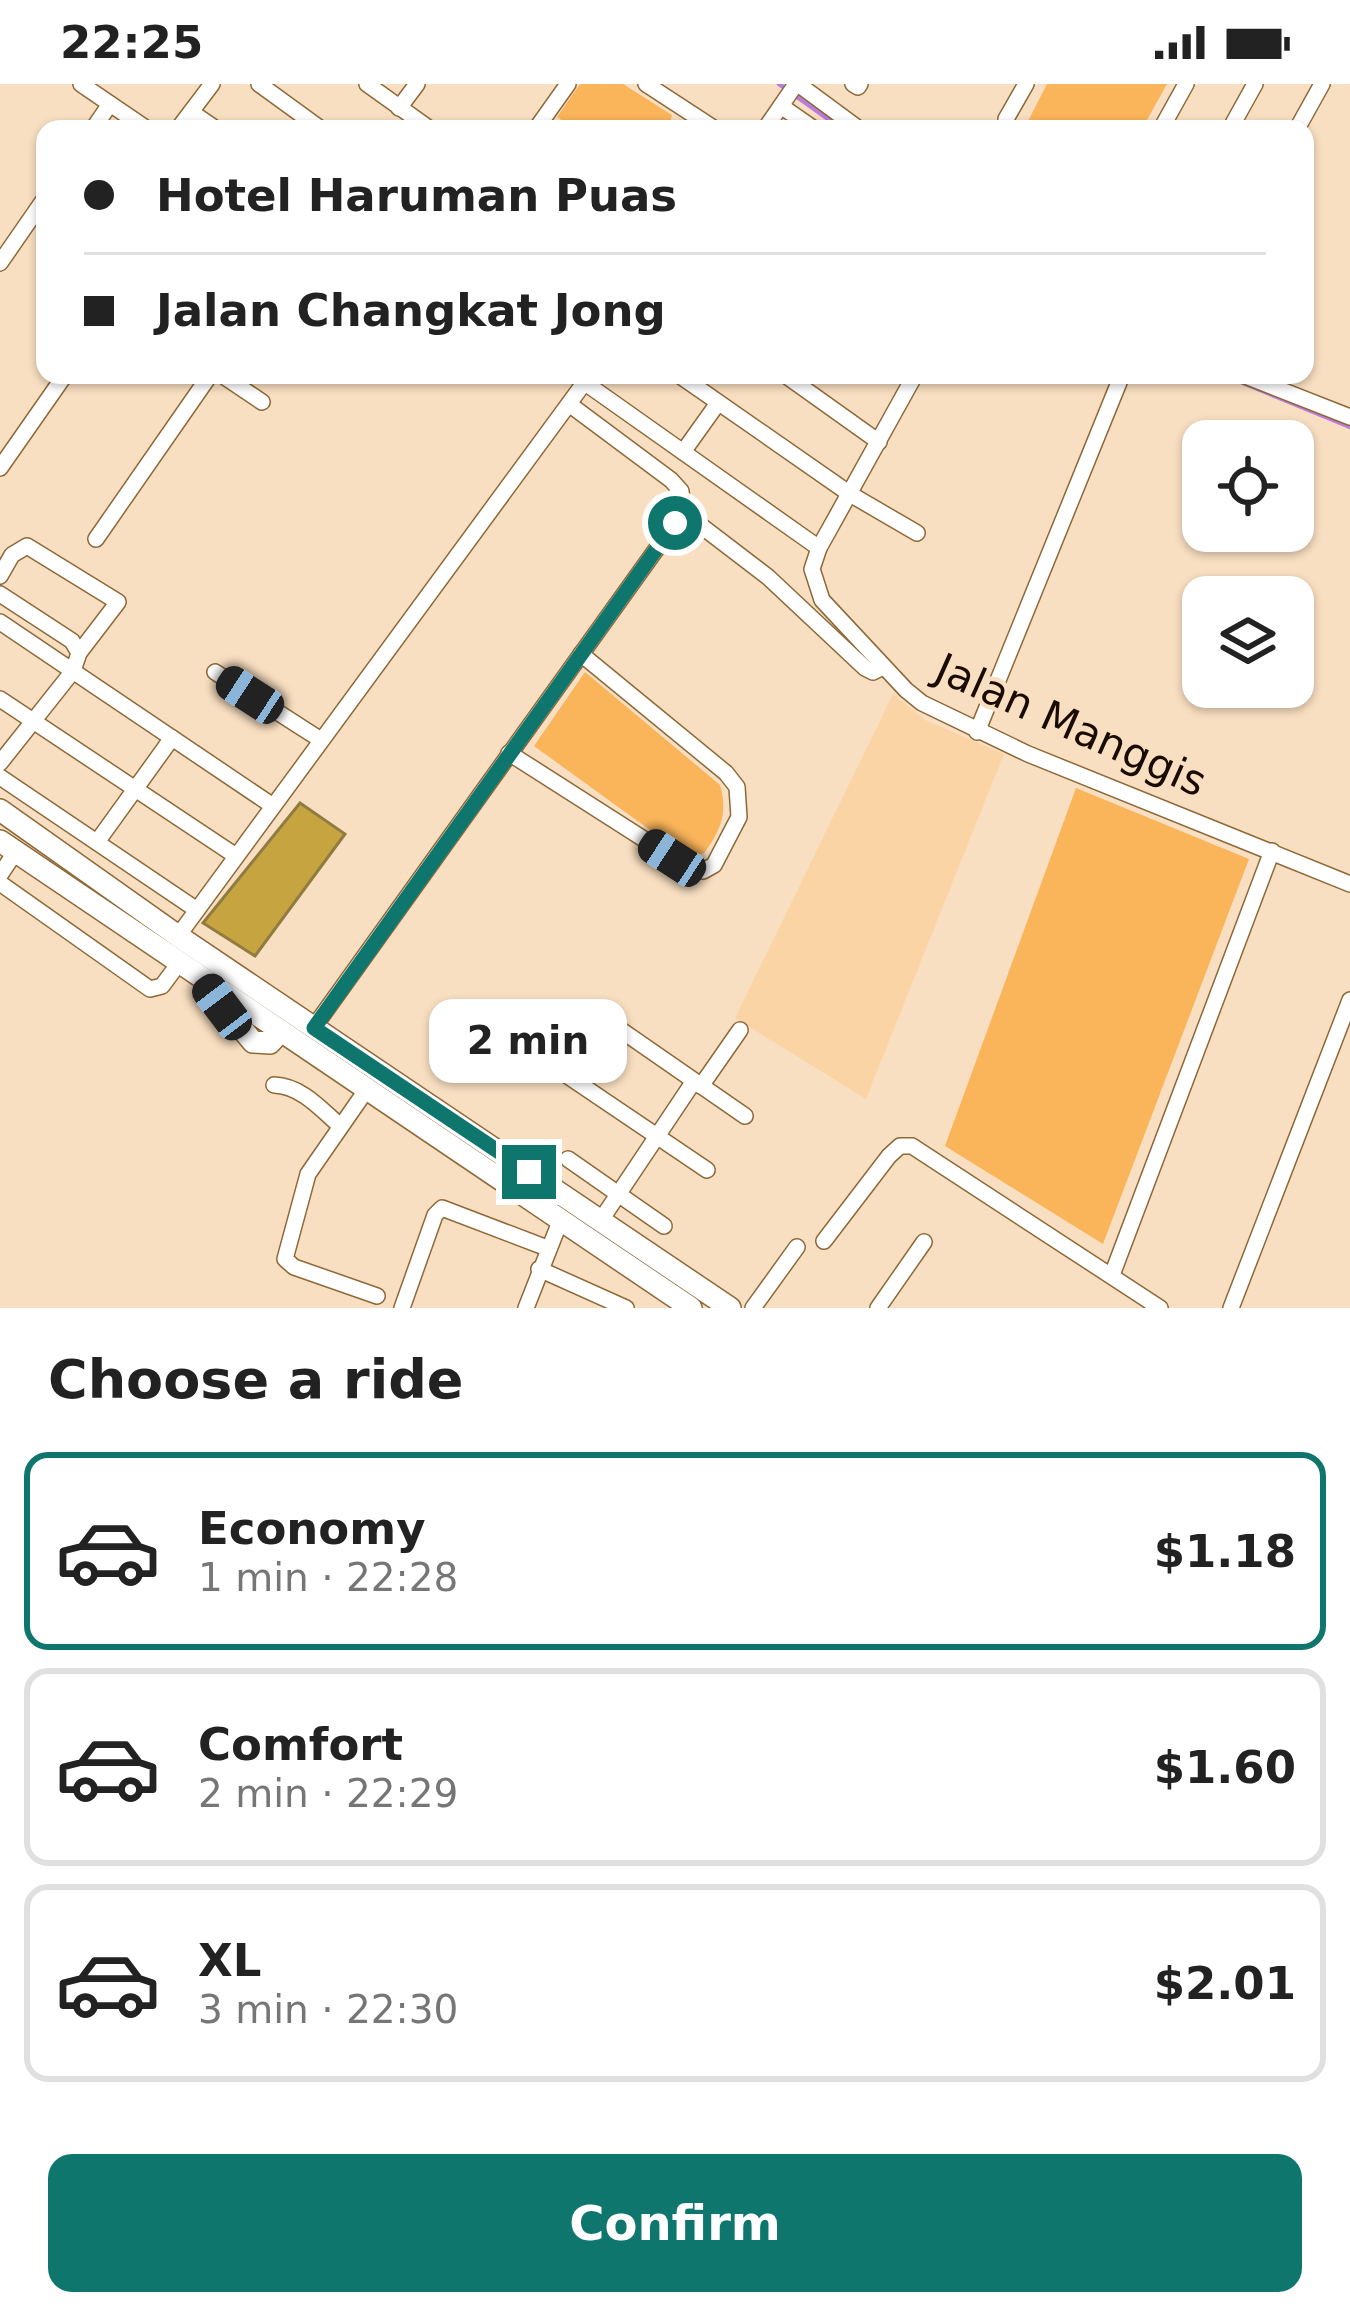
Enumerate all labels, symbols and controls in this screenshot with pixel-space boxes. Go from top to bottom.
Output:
text: 22:25 [60,16,203,69]
text: Hotel Haruman Puas [156,169,677,222]
text: Jalan Changkat Jong [156,284,666,337]
map controls [1182,420,1314,708]
button: locate [1182,420,1314,552]
route start [648,496,702,550]
button: layers [1182,576,1314,708]
street label: Jalan Manggis [925,642,1214,807]
car [210,660,290,730]
car [632,823,712,893]
car [186,967,258,1047]
callout: 2 min [430,998,628,1082]
text: 2 min [467,1018,589,1063]
route end [502,1145,556,1199]
text: Choose a ride [48,1348,464,1411]
icon: car [54,1497,162,1605]
text: Economy [198,1502,426,1555]
text: $1.18 [1154,1525,1296,1578]
text: 1 min · 22:28 [198,1555,458,1600]
icon: car [54,1713,162,1821]
text: Comfort [198,1718,403,1771]
text: $1.60 [1154,1741,1296,1794]
text: 2 min · 22:29 [198,1771,458,1816]
icon: car [54,1929,162,2037]
text: XL [198,1934,261,1987]
text: $2.01 [1154,1957,1296,2010]
text: 3 min · 22:30 [198,1987,458,2032]
button: Confirm [48,2154,1302,2292]

